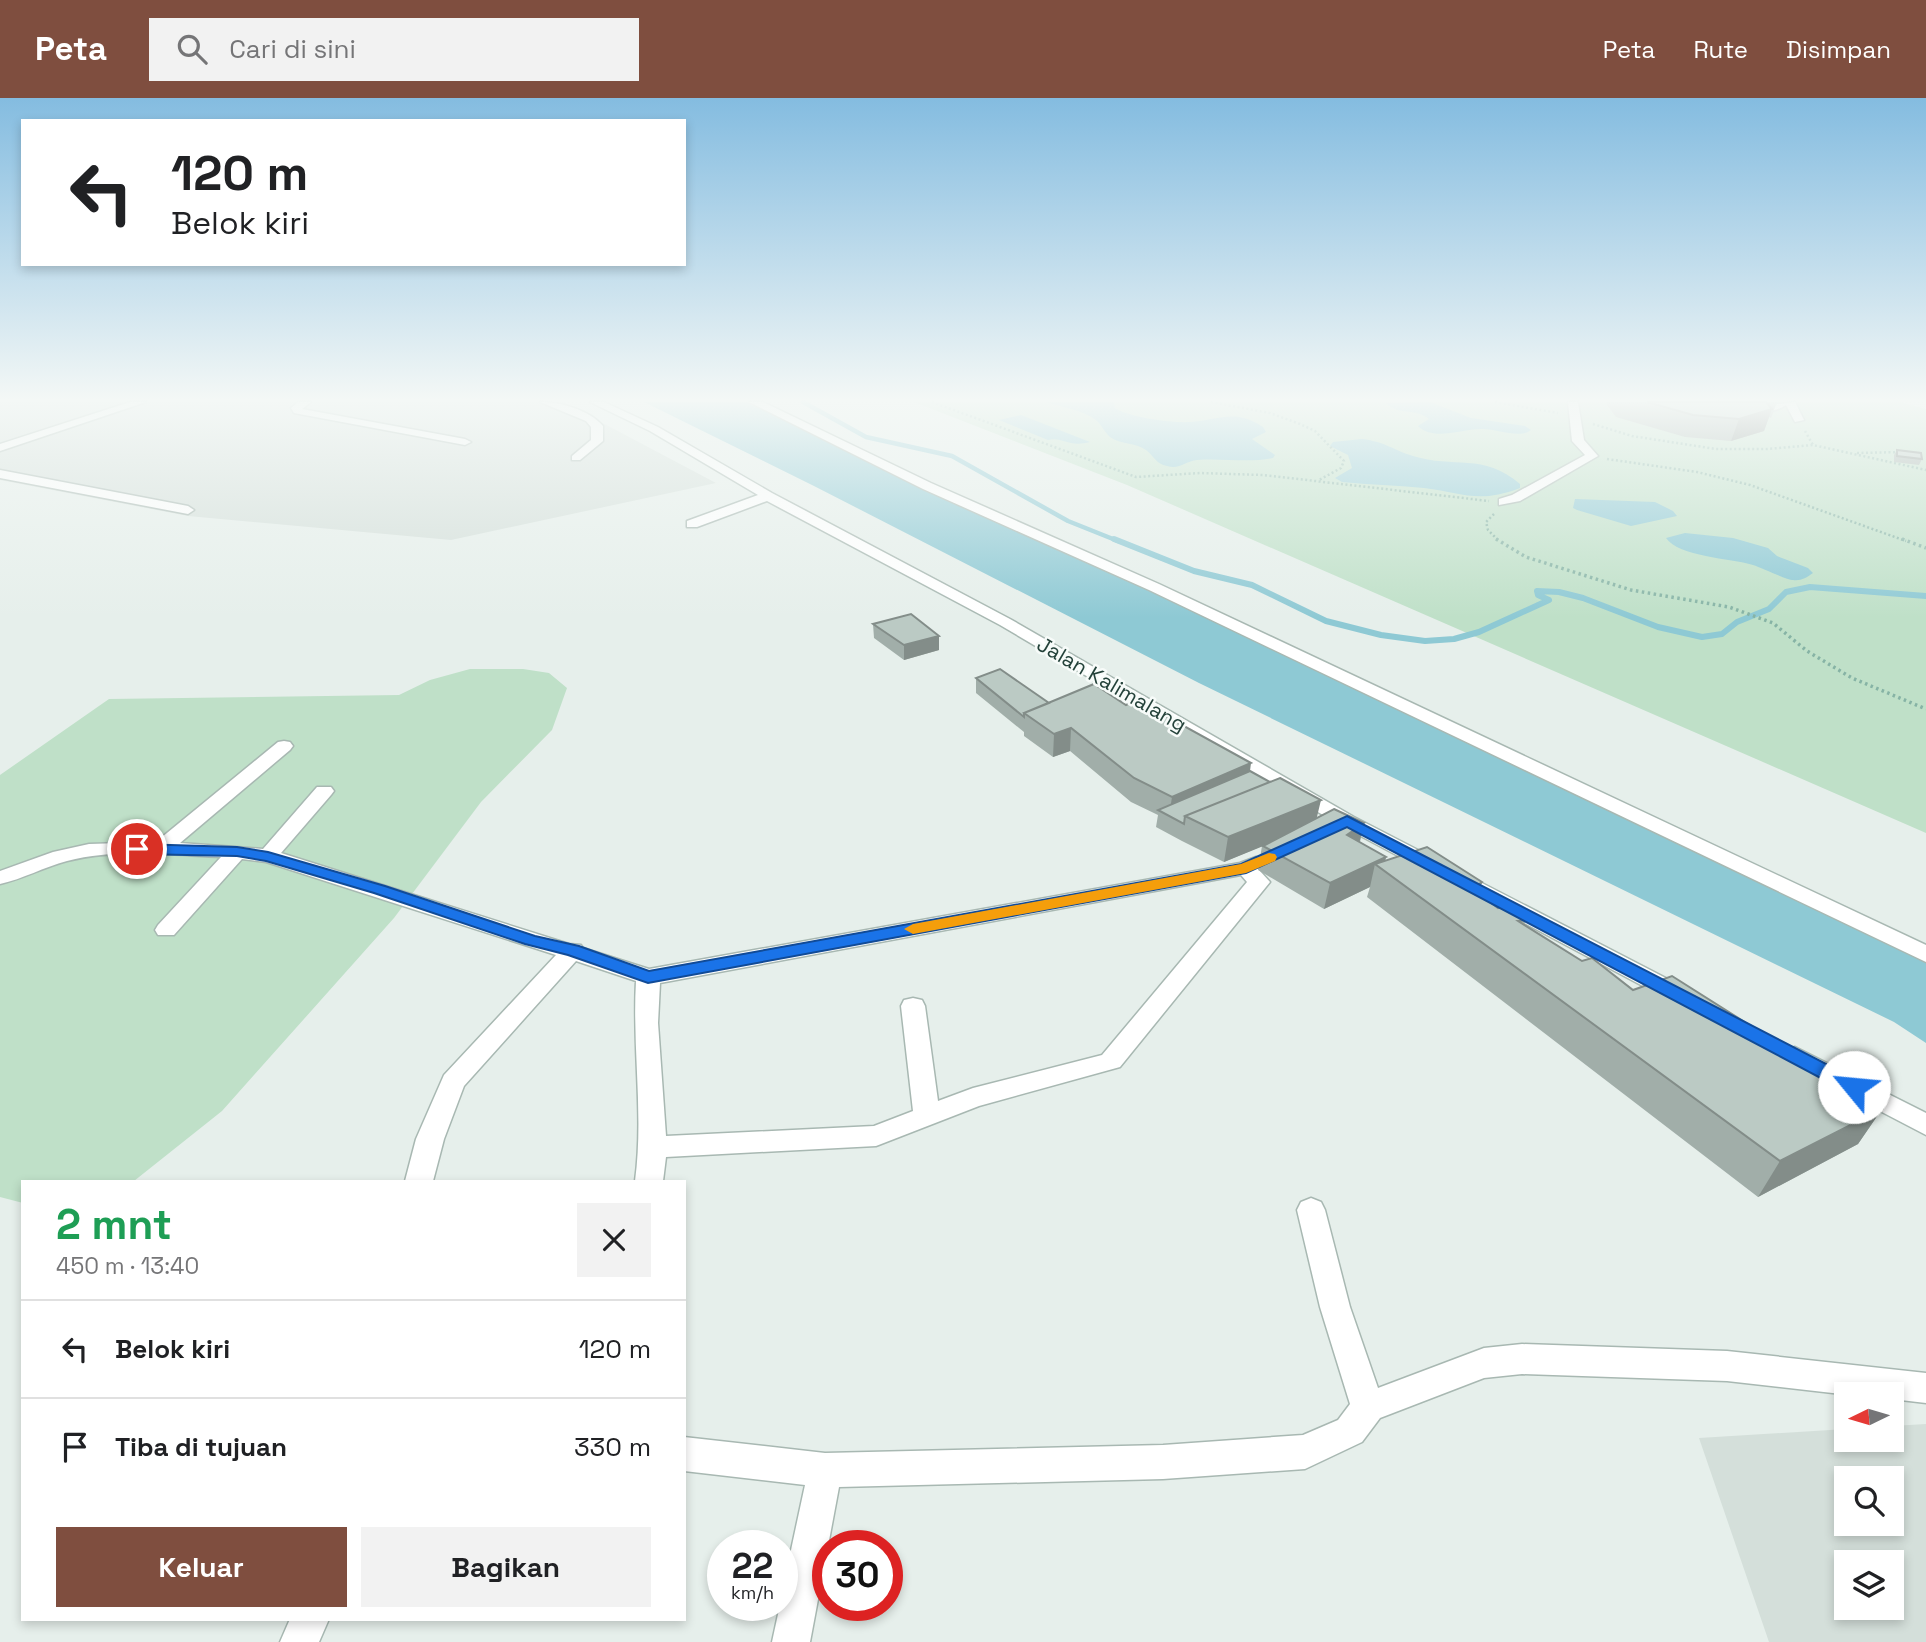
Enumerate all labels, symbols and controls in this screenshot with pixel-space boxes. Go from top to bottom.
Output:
search box [149,18,639,81]
text: Peta [35,28,107,70]
icon: search [173,30,211,68]
text: Cari di sini [229,32,356,66]
text: Peta [1603,34,1655,65]
text: Rute [1693,34,1748,65]
text: Disimpan [1786,34,1891,65]
text: 120 m [171,142,308,204]
icon: left [56,147,147,238]
text: Belok kiri [171,203,309,243]
street label: Jalan Kalimalang [1032,630,1192,738]
pin [107,819,167,879]
icon: arrive [118,830,156,868]
position arrow [1817,1050,1891,1124]
text: 2 mnt [56,1198,172,1251]
button: close [577,1203,651,1277]
text: 450 m · 13:40 [56,1251,199,1281]
icon: left [56,1330,94,1368]
text: Belok kiri [115,1332,230,1366]
text: 120 m [579,1332,651,1366]
north arrow [1834,1382,1904,1452]
map controls [1834,1382,1904,1620]
icon: arrive [56,1428,94,1466]
text: Tiba di tujuan [115,1430,287,1464]
text: 330 m [574,1430,651,1464]
button: search [1834,1466,1904,1536]
button: Keluar [56,1527,347,1607]
button: Bagikan [361,1527,651,1607]
speed limit sign: 30 [812,1530,903,1621]
text: 22 [732,1544,773,1588]
button: layers [1834,1550,1904,1620]
text: km/h [731,1581,774,1604]

